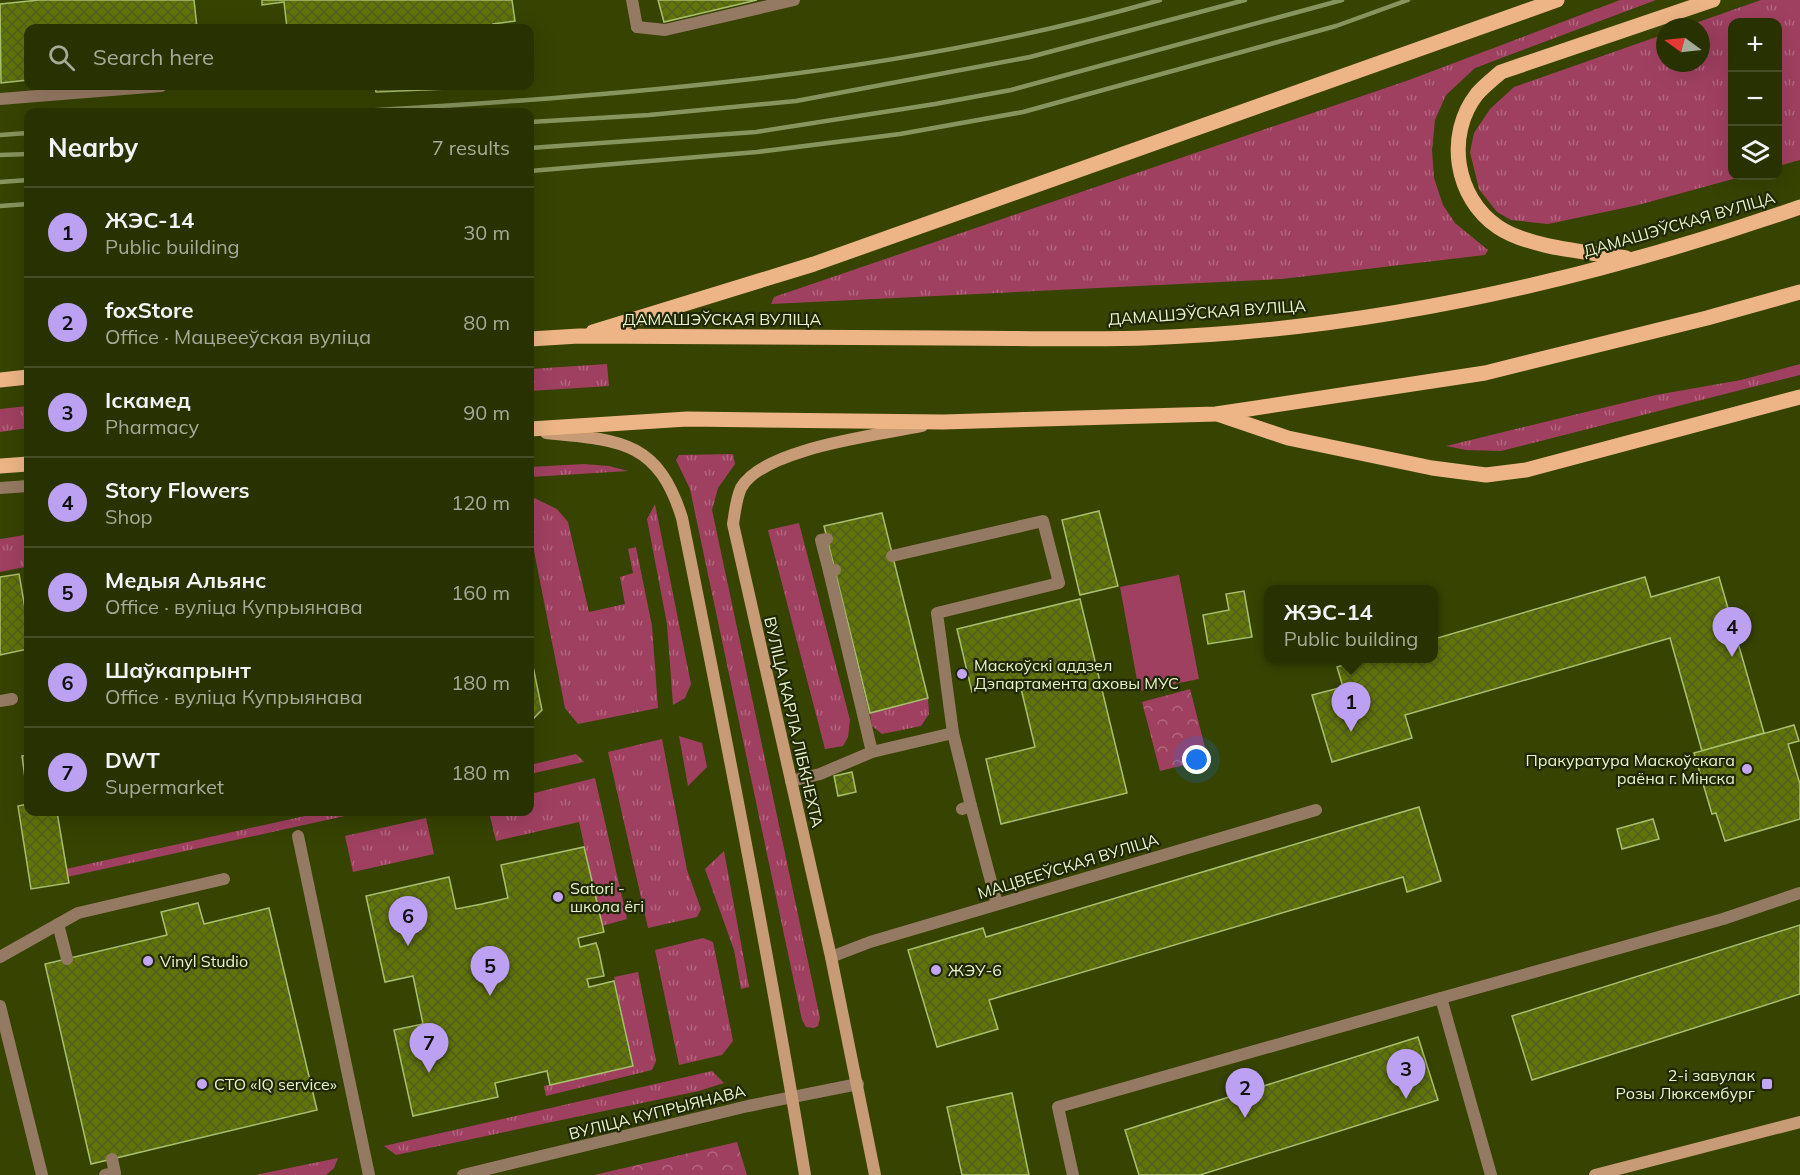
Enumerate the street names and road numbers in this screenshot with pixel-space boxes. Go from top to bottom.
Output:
street label: ДАМАШЭЎСКАЯ ВУЛІЦА [1581,187,1777,261]
street label: ДАМАШЭЎСКАЯ ВУЛІЦА [1107,295,1307,329]
street label: ДАМАШЭЎСКАЯ ВУЛІЦА [623,309,821,329]
street label: ВУЛІЦА КАРЛА ЛІБКНЕХТА [760,615,828,830]
street label: МАЦВЕЕЎСКАЯ ВУЛІЦА [975,829,1161,903]
street label: ВУЛІЦА КУПРЫЯНАВА [567,1080,748,1144]

